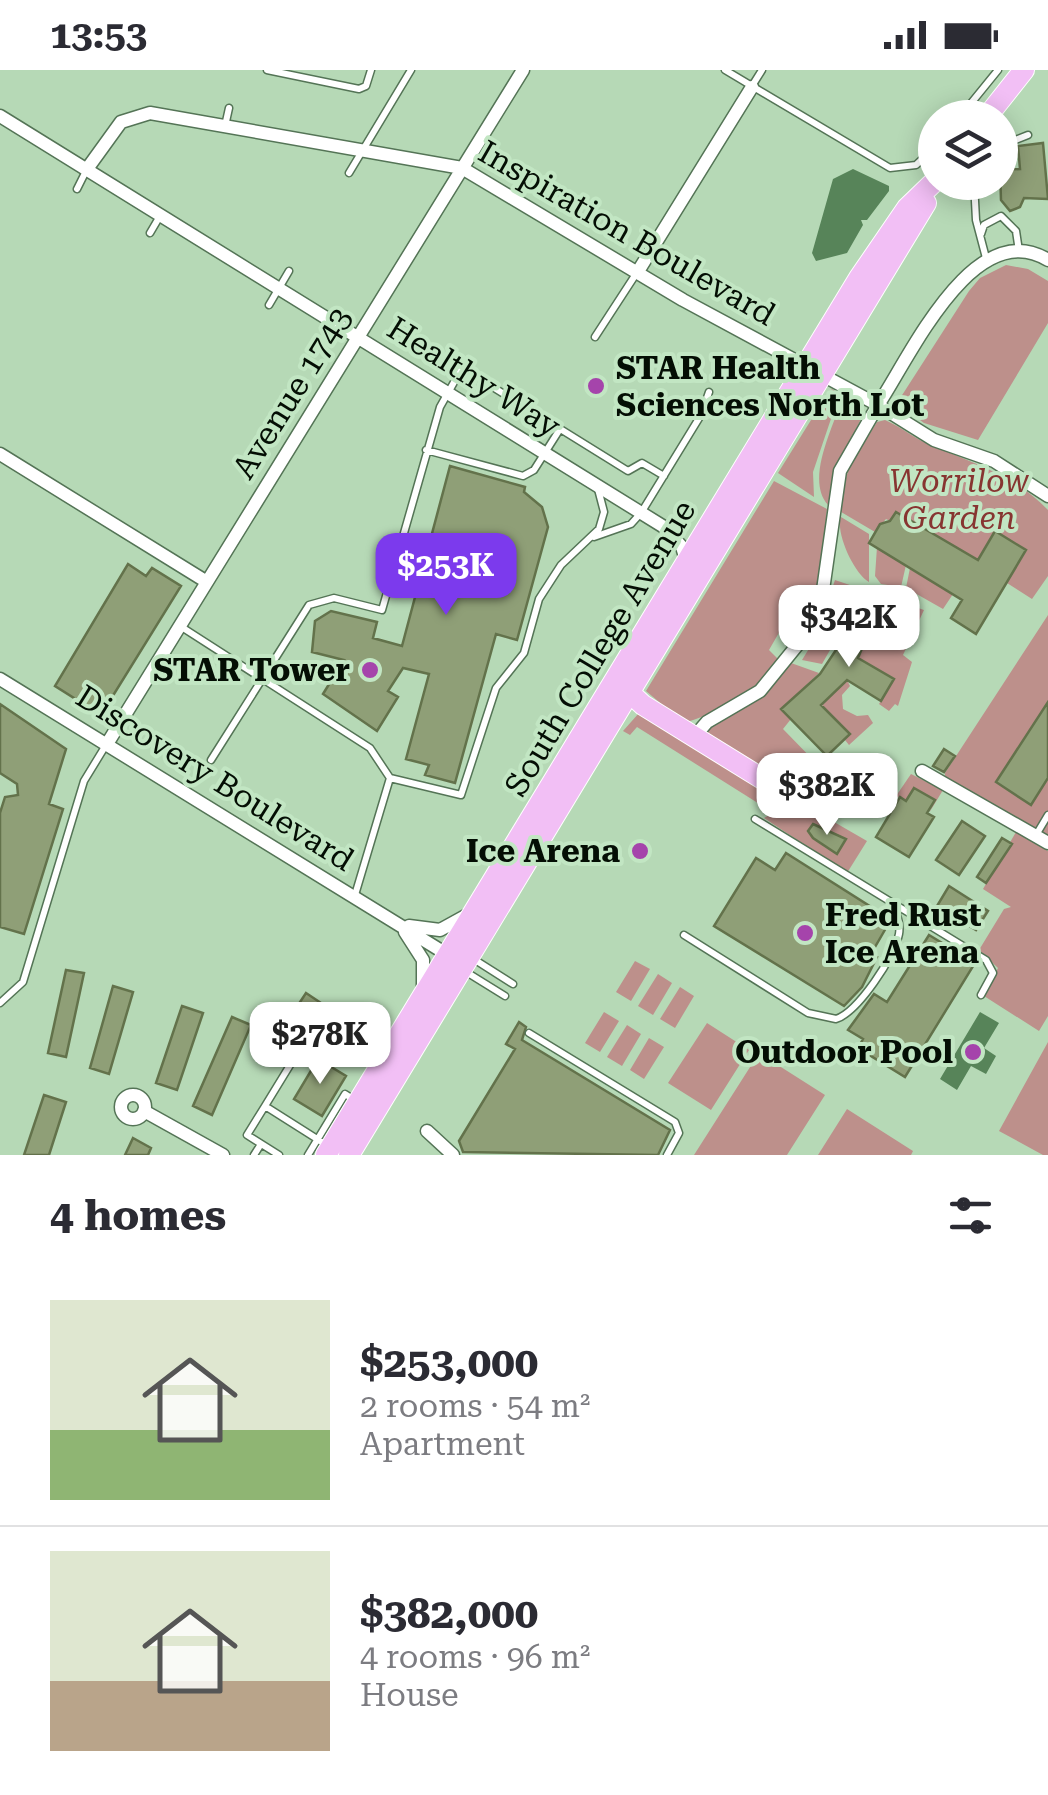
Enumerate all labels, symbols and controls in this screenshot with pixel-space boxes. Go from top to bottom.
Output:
text: 13:53 [50,13,147,57]
map controls [918,100,1018,200]
button: layers [918,100,1018,200]
street label: Inspiration Boulevard [472,133,782,333]
street label: Avenue 1743 [224,300,360,486]
street label: Healthy Way [380,309,568,445]
place label: STAR Health Sciences North Lot [616,349,924,424]
marker: STAR Health Sciences North Lot [585,375,607,397]
park label: Worrilow Garden [889,462,1029,537]
street label: South College Avenue [497,493,703,803]
pin: $253K [376,533,516,618]
text: $253K [398,546,494,584]
pin: $342K [779,585,919,670]
text: $342K [801,598,897,636]
place label: STAR Tower [153,651,350,689]
marker: STAR Tower [359,659,381,681]
street label: Discovery Boulevard [69,677,361,879]
pin: $382K [757,753,897,838]
text: $382K [779,766,875,804]
place label: Ice Arena [466,832,620,870]
marker: Ice Arena [629,840,651,862]
place label: Fred Rust Ice Arena [825,896,981,971]
marker: Fred Rust Ice Arena [794,922,816,944]
pin: $278K [250,1002,390,1087]
text: $278K [272,1015,368,1053]
place label: Outdoor Pool [735,1033,953,1071]
marker: Outdoor Pool [962,1041,984,1063]
icon: filters [943,1188,998,1243]
text: 4 homes [50,1191,226,1240]
text: $253,000 [360,1338,538,1387]
icon: home [130,1340,250,1460]
text: 2 rooms · 54 m² [360,1387,590,1425]
text: Apartment [360,1425,525,1463]
text: $382,000 [360,1589,538,1638]
icon: home [130,1591,250,1711]
text: 4 rooms · 96 m² [360,1638,590,1676]
text: House [360,1676,459,1714]

